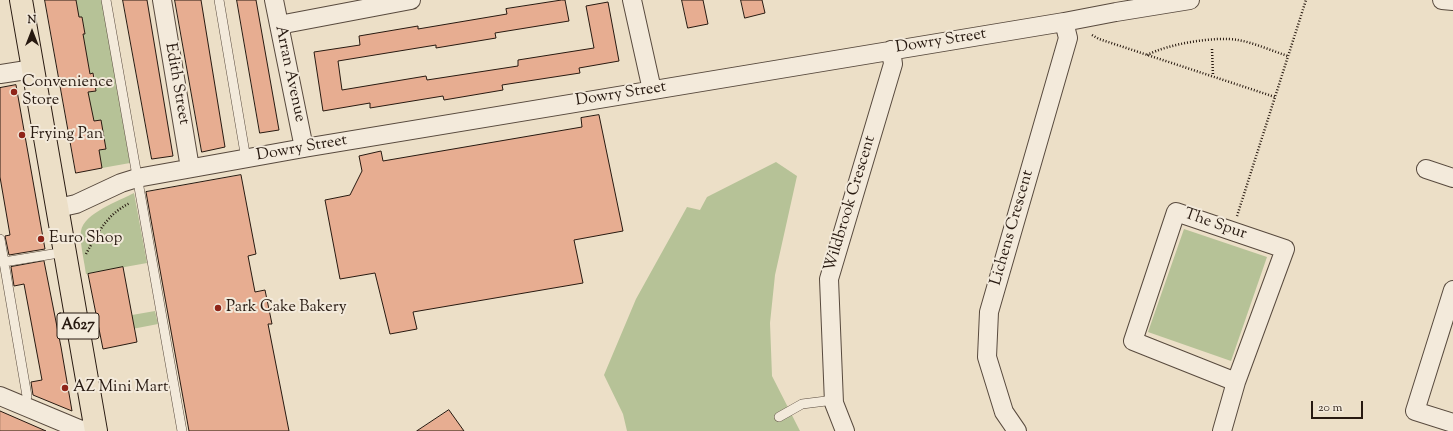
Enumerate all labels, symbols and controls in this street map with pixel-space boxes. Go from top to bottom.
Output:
north arrow [12,12,52,52]
text: N [28,12,36,28]
street label: Arran Avenue [269,24,309,124]
street label: Dowry Street [894,25,988,59]
street label: Edith Street [159,42,193,126]
place label: Convenience Store [22,73,113,111]
street label: Dowry Street [574,78,668,112]
marker: Convenience Store [9,87,19,97]
place label: Frying Pan [30,125,103,145]
marker: Frying Pan [17,130,27,140]
street label: Dowry Street [255,132,349,166]
street label: Wildbrook Crescent [821,134,881,274]
street label: Lichens Crescent [987,168,1039,288]
street label: The Spur [1181,205,1249,245]
place label: Euro Shop [49,229,122,249]
marker: Euro Shop [36,234,46,244]
place label: Park Cake Bakery [226,298,347,318]
marker: Park Cake Bakery [213,303,223,313]
road number: A627 [57,313,99,339]
place label: AZ Mini Mart [73,378,168,398]
marker: AZ Mini Mart [60,383,70,393]
scale bar [1313,393,1365,419]
text: 20 m [1318,399,1342,417]

